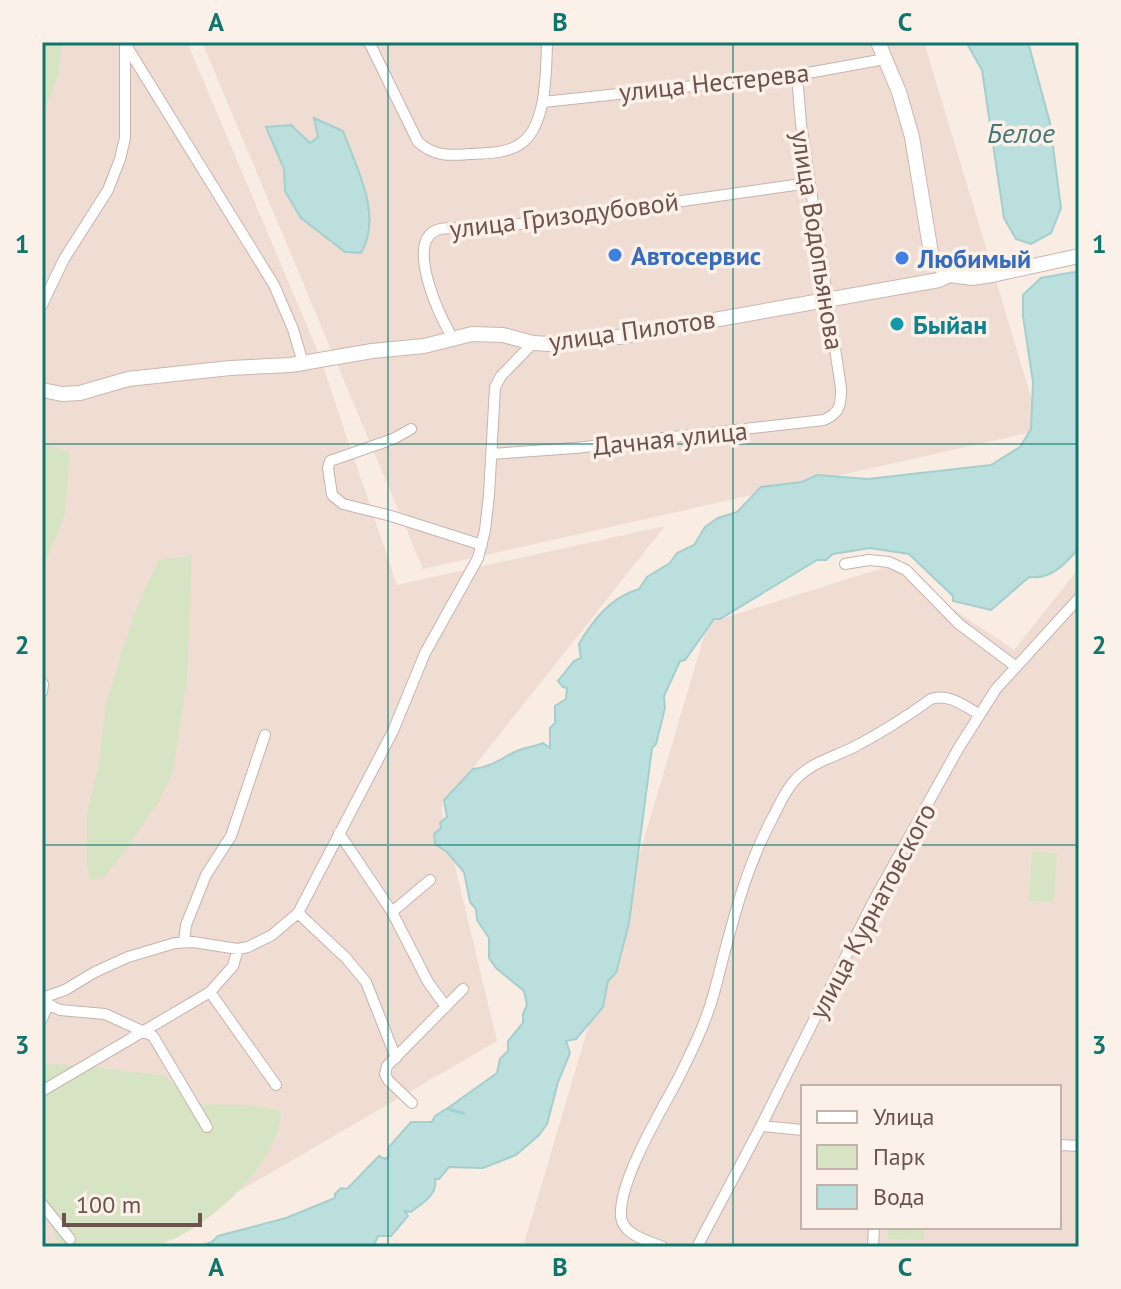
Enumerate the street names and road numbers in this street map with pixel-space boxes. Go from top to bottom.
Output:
street label: улица Нестерева [617,56,811,108]
street label: улица Водопьянова [784,128,852,352]
street label: улица Гризодубовой [448,185,680,245]
street label: улица Пилотов [547,302,717,358]
street label: Дачная улица [591,413,749,463]
street label: улица Курнатовского [801,797,943,1025]

